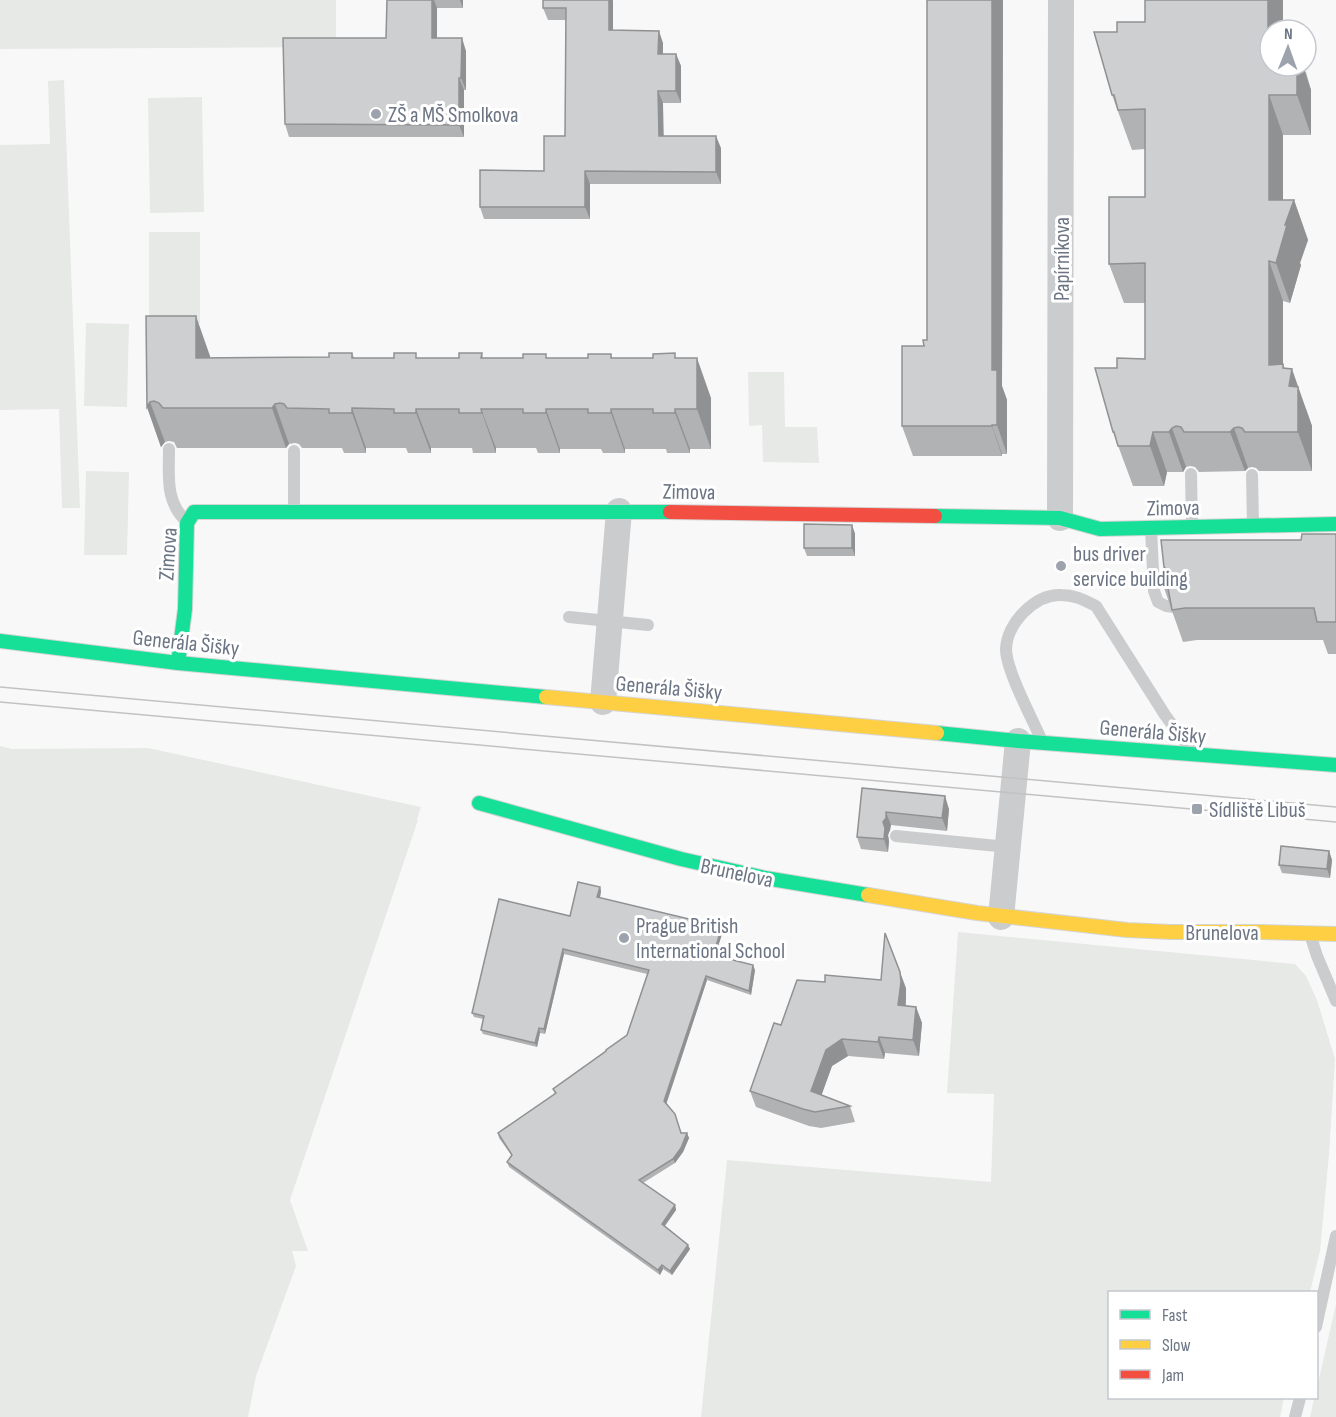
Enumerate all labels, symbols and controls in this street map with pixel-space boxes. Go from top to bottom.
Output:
north arrow [1258,18,1318,78]
text: N [1284,25,1293,44]
place label: ZŠ a MŠ Smolkova [388,102,518,129]
marker: ZŠ a MŠ Smolkova [369,107,383,121]
street label: Papírníkova [1049,217,1076,301]
street label: Zimova [662,479,716,506]
street label: Zimova [1146,495,1200,522]
street label: Zimova [153,527,184,581]
place label: bus driver service building [1073,541,1188,593]
marker: bus driver service building [1054,559,1068,573]
street label: Generála Šišky [131,624,241,663]
street label: Generála Šišky [614,670,724,707]
street label: Generála Šišky [1098,714,1208,751]
place label: Sídliště Libuš [1209,797,1306,824]
marker: Sídliště Libuš [1190,802,1204,816]
street label: Brunelova [698,853,775,894]
place label: Prague British International School [636,913,785,965]
street label: Brunelova [1185,920,1259,947]
marker: Prague British International School [617,931,631,945]
legend [1108,1291,1318,1399]
text: Fast [1162,1305,1188,1326]
text: Slow [1162,1335,1191,1356]
text: Jam [1161,1365,1184,1386]

